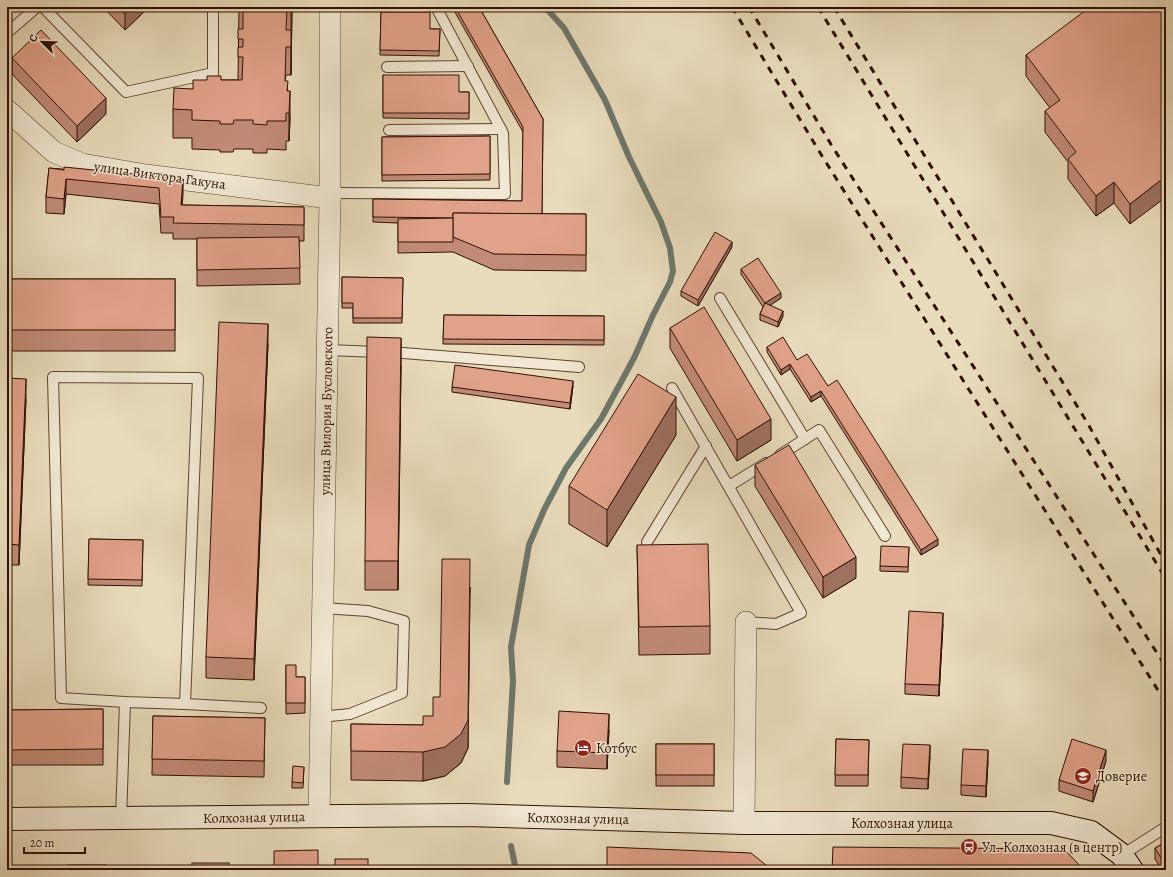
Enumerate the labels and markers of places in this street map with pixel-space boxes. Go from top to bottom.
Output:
hotel icon: Котбус [573,738,593,758]
place label: Котбус [596,739,637,758]
school or university icon: Доверие [1073,766,1093,786]
place label: Доверие [1096,767,1147,786]
bus stop icon: Ул. Колхозная (в центр) [959,837,979,857]
place label: Ул. Колхозная (в центр) [982,838,1123,857]

